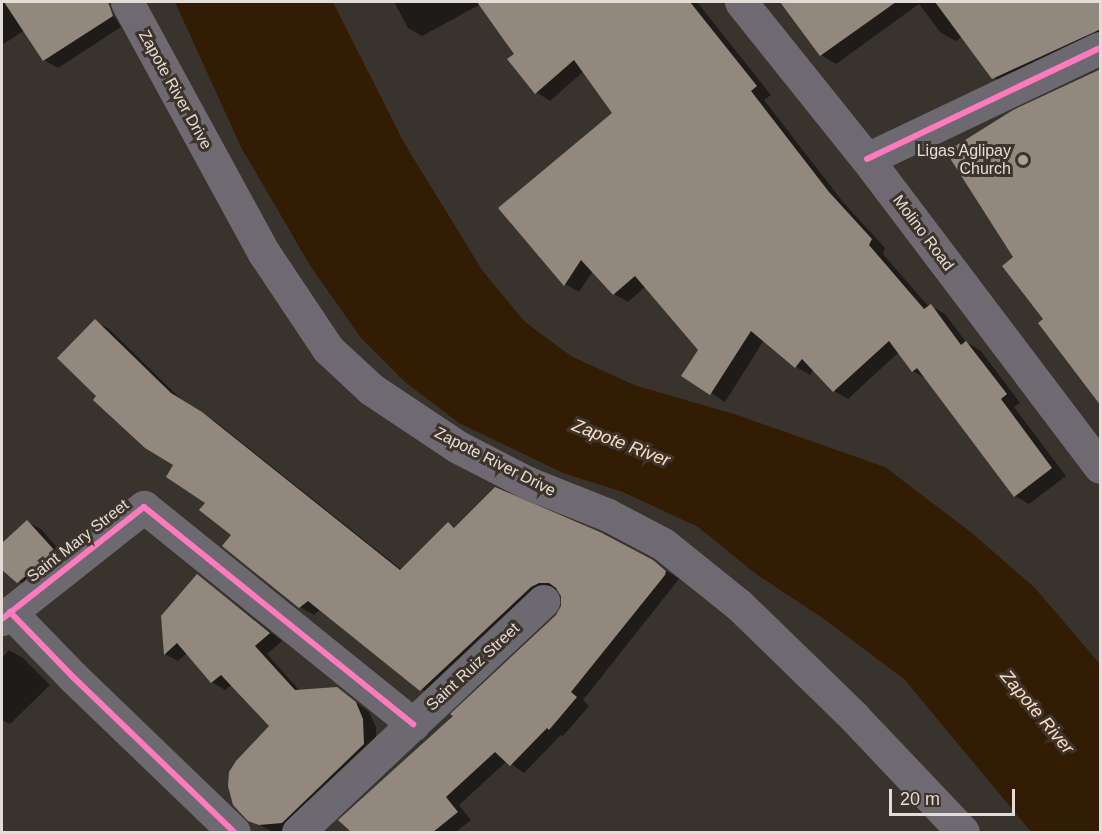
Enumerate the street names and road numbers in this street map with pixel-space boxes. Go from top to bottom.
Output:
street label: Zapote River Drive [134,27,216,153]
street label: Molino Road [888,191,958,275]
street label: Zapote River Drive [431,423,559,501]
street label: Saint Mary Street [23,495,133,587]
street label: Saint Ruiz Street [423,619,523,715]

